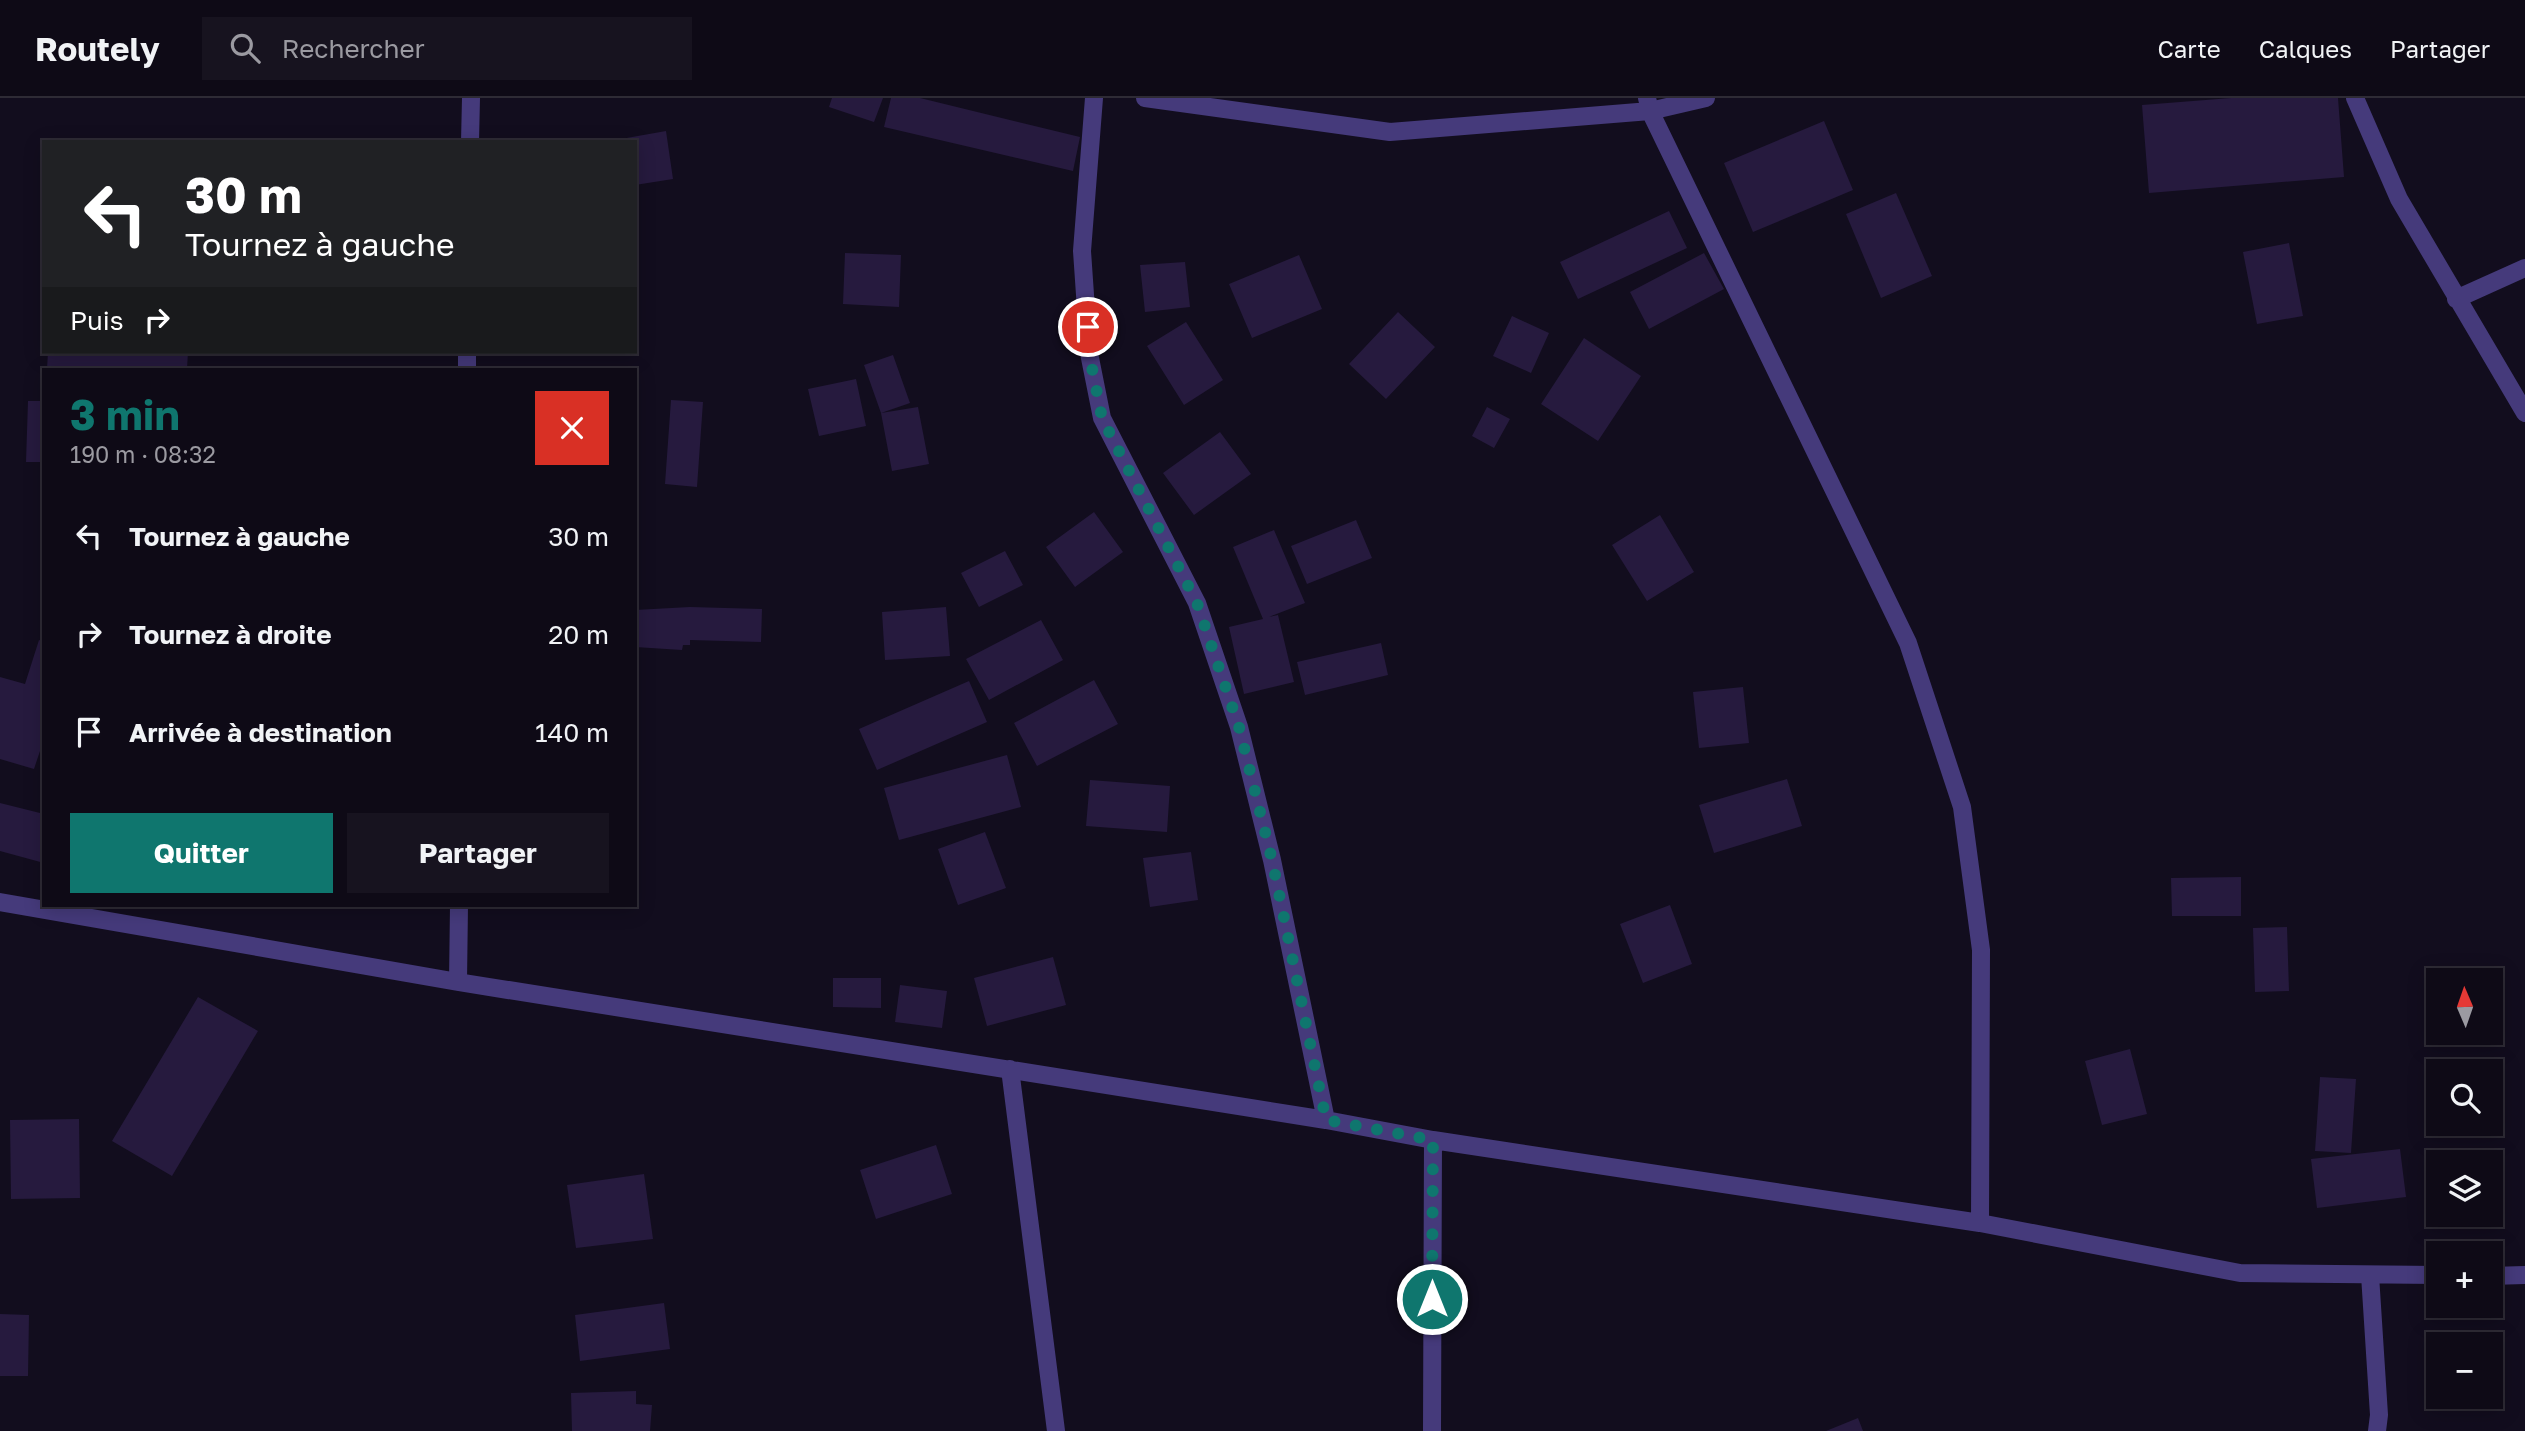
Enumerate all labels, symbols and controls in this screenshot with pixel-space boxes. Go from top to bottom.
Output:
search box [202,17,692,80]
text: Routely [35,29,160,68]
icon: search [226,29,264,67]
text: Rechercher [282,33,425,64]
text: Carte [2157,34,2221,63]
text: Calques [2259,34,2352,63]
text: Partager [2390,34,2490,63]
text: 30 m [185,165,302,224]
icon: left [70,168,161,259]
text: Tournez à gauche [185,225,454,263]
pin [1058,297,1118,357]
icon: right [138,301,176,339]
text: Puis [70,305,124,336]
icon: arrive [1069,308,1107,346]
text: 3 min [70,389,180,439]
button: close [535,391,609,465]
text: 190 m · 08:32 [70,440,216,468]
icon: left [70,517,108,555]
text: Tournez à gauche [129,521,350,552]
text: 30 m [548,521,609,552]
icon: right [70,615,108,653]
text: Tournez à droite [129,619,332,650]
text: 20 m [548,619,609,650]
icon: arrive [70,713,108,751]
text: Arrivée à destination [129,717,392,748]
text: 140 m [535,717,609,748]
button: Quitter [70,813,333,893]
button: Partager [347,813,609,893]
north arrow [2426,968,2502,1045]
map controls [2426,968,2503,1409]
button: search [2426,1059,2503,1136]
button: layers [2426,1150,2503,1227]
button: + [2426,1241,2503,1318]
position arrow [1395,1262,1469,1336]
button: − [2426,1332,2503,1409]

